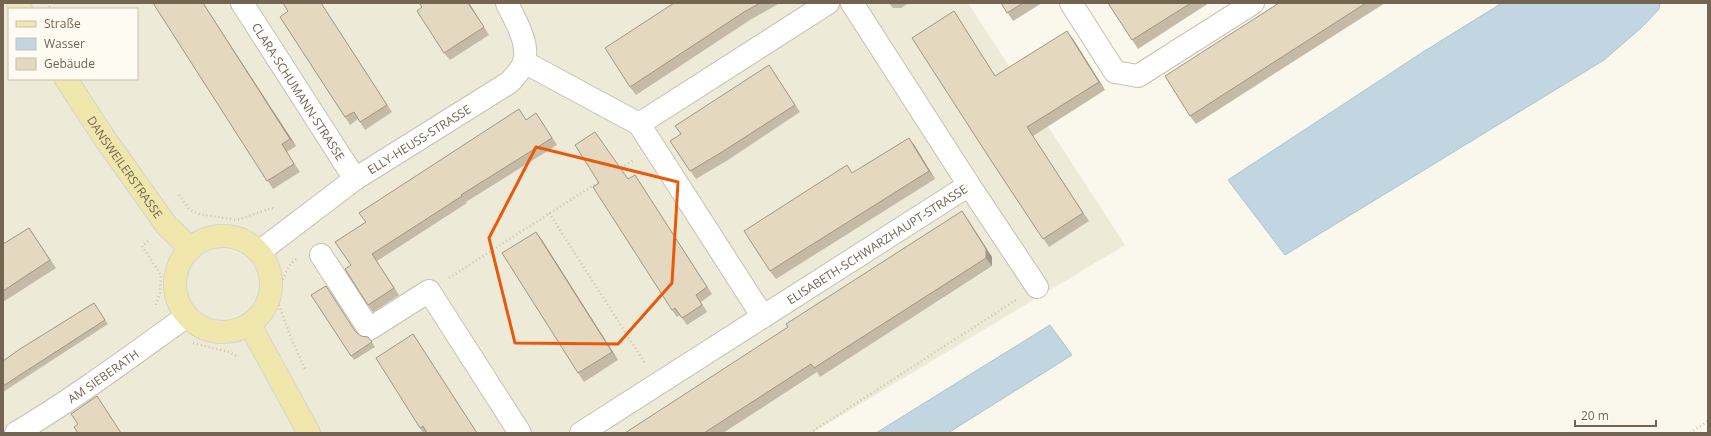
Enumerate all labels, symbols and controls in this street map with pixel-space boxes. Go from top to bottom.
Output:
legend [8,8,138,80]
text: Straße [44,15,81,32]
street label: CLARA-SCHUMANN-STRASSE [248,19,349,163]
text: Wasser [44,35,85,52]
text: Gebäude [44,55,95,72]
street label: ELLY-HEUSS-STRASSE [364,100,474,178]
street label: DANSWEILERSTRASSE [84,112,167,221]
street label: ELISABETH-SCHWARZHAUPT-STRASSE [783,180,970,308]
street label: AM SIEBERATH [64,345,142,407]
scale bar [1575,402,1656,428]
text: 20 m [1581,407,1609,424]

